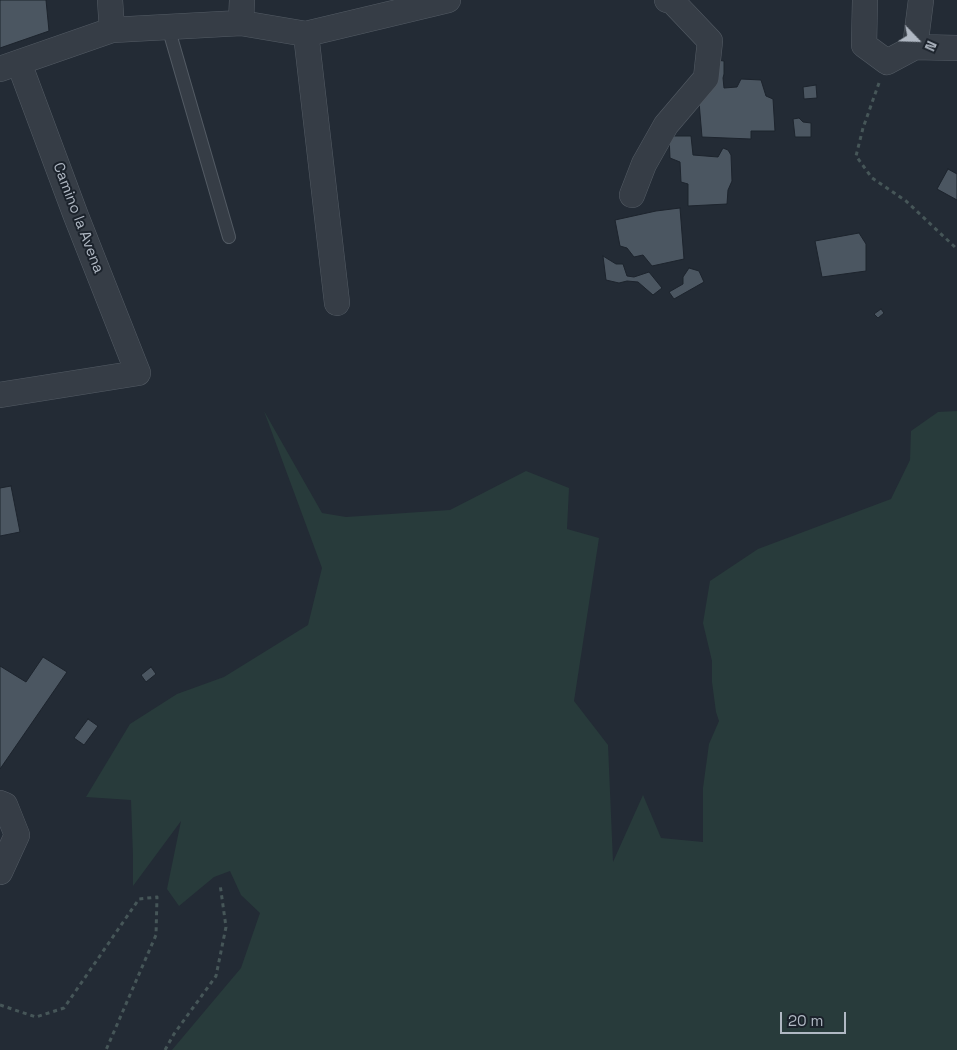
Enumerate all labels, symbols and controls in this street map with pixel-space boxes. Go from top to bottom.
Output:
north arrow [892,15,942,65]
text: N [921,38,941,54]
street label: Camino la Avena [49,160,107,276]
scale bar [782,1002,848,1034]
text: 20 m [788,1011,823,1030]

